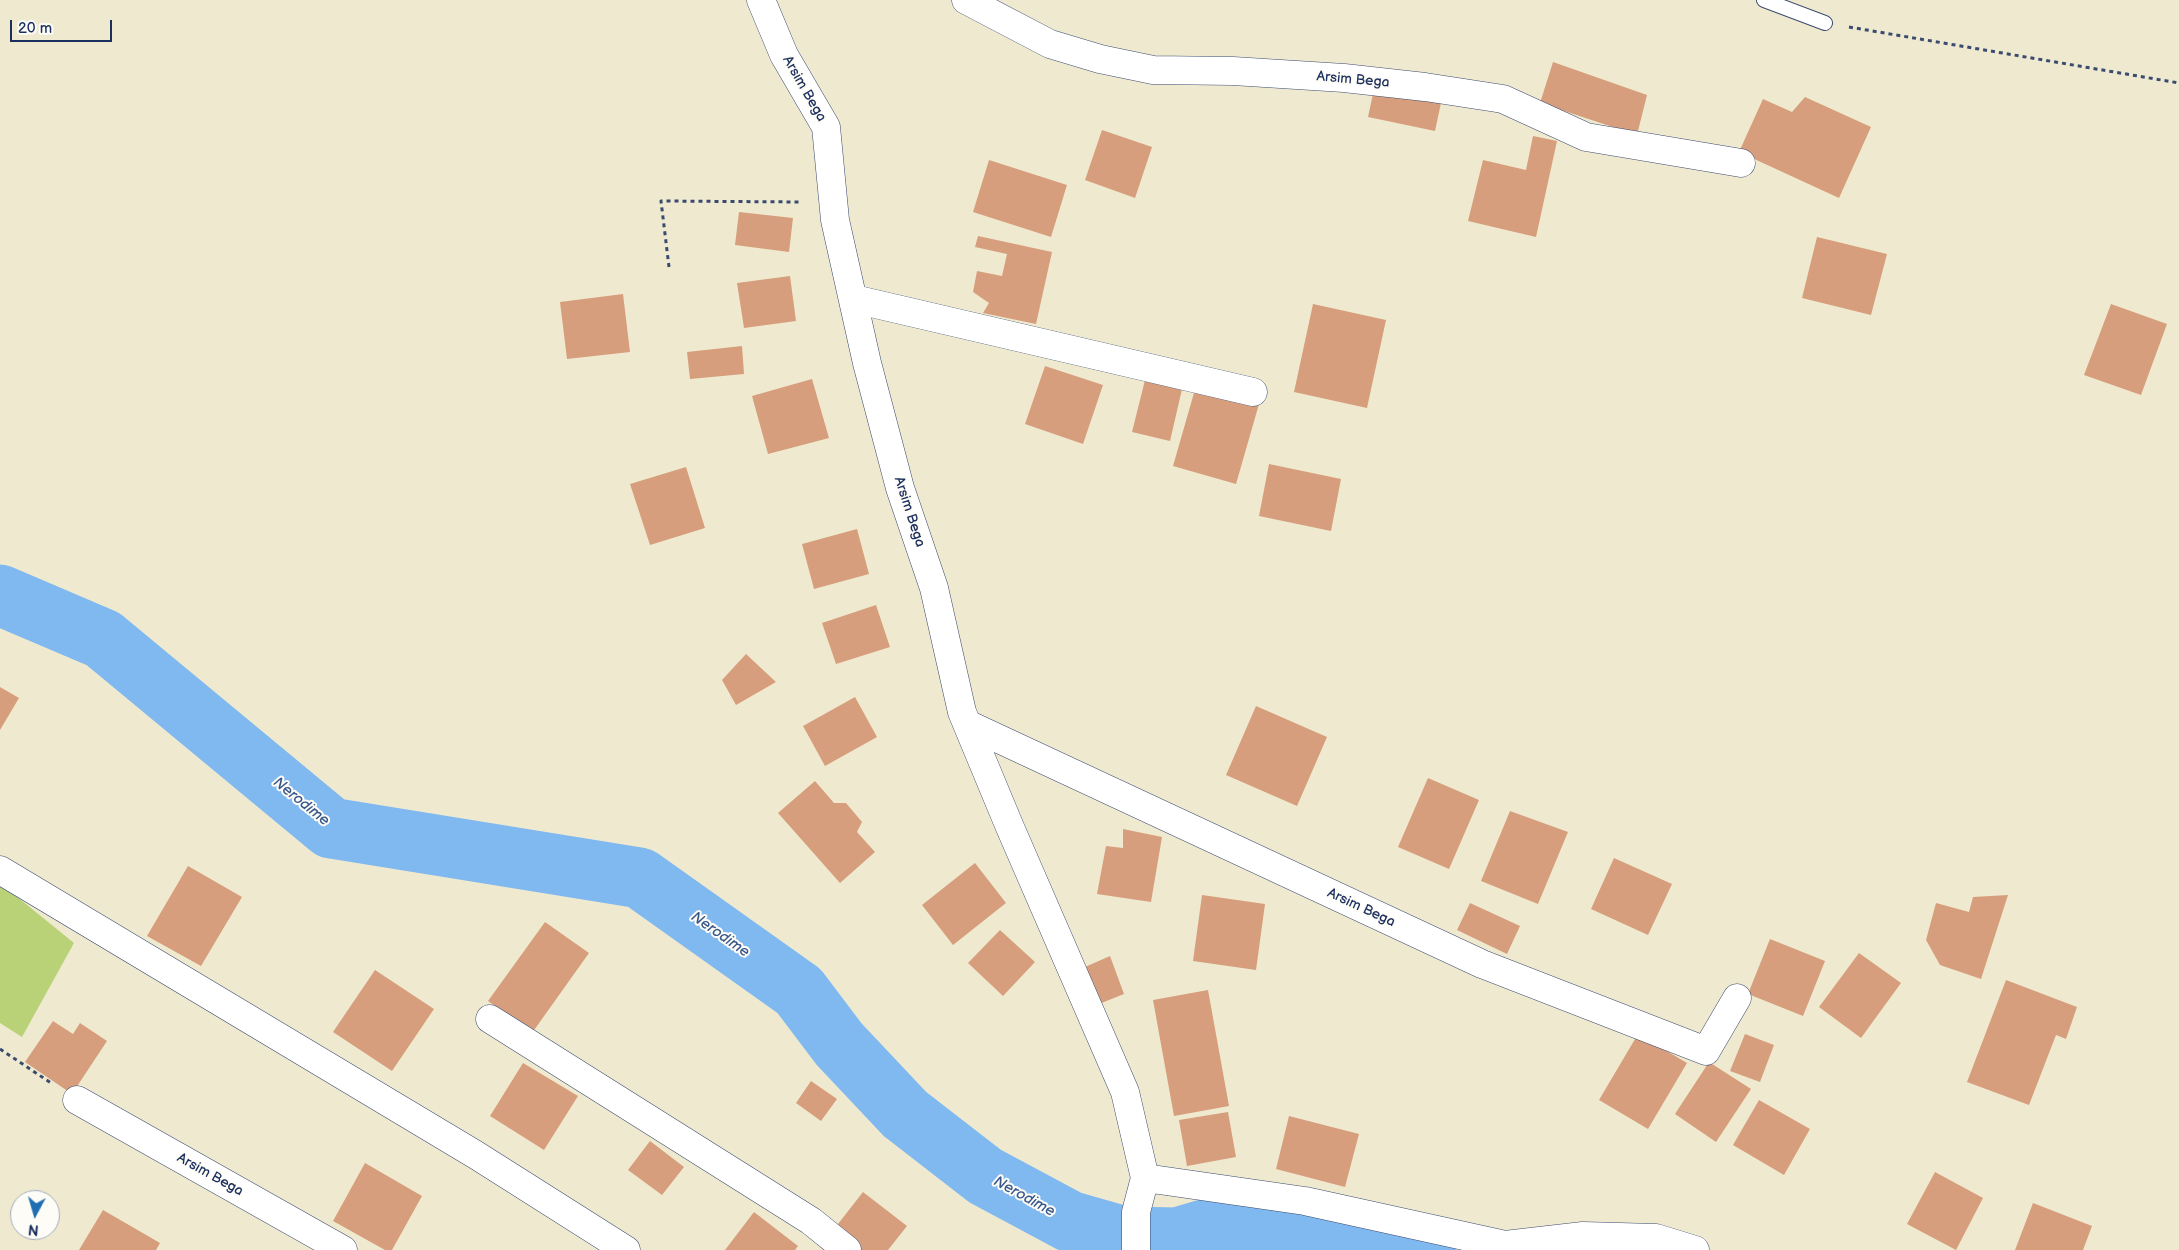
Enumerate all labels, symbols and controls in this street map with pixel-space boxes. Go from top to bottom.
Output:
scale bar [12,10,115,42]
text: 20 m [18,19,52,38]
street label: Arsim Bega [778,53,830,125]
street label: Arsim Bega [1316,68,1390,92]
street label: Arsim Bega [890,475,928,549]
water label: Nerodime [269,774,333,830]
street label: Arsim Bega [1324,885,1398,931]
water label: Nerodime [687,908,753,962]
street label: Arsim Bega [174,1150,246,1200]
water label: Nerodime [990,1173,1058,1221]
north arrow [10,1190,60,1240]
text: N [27,1220,40,1238]

